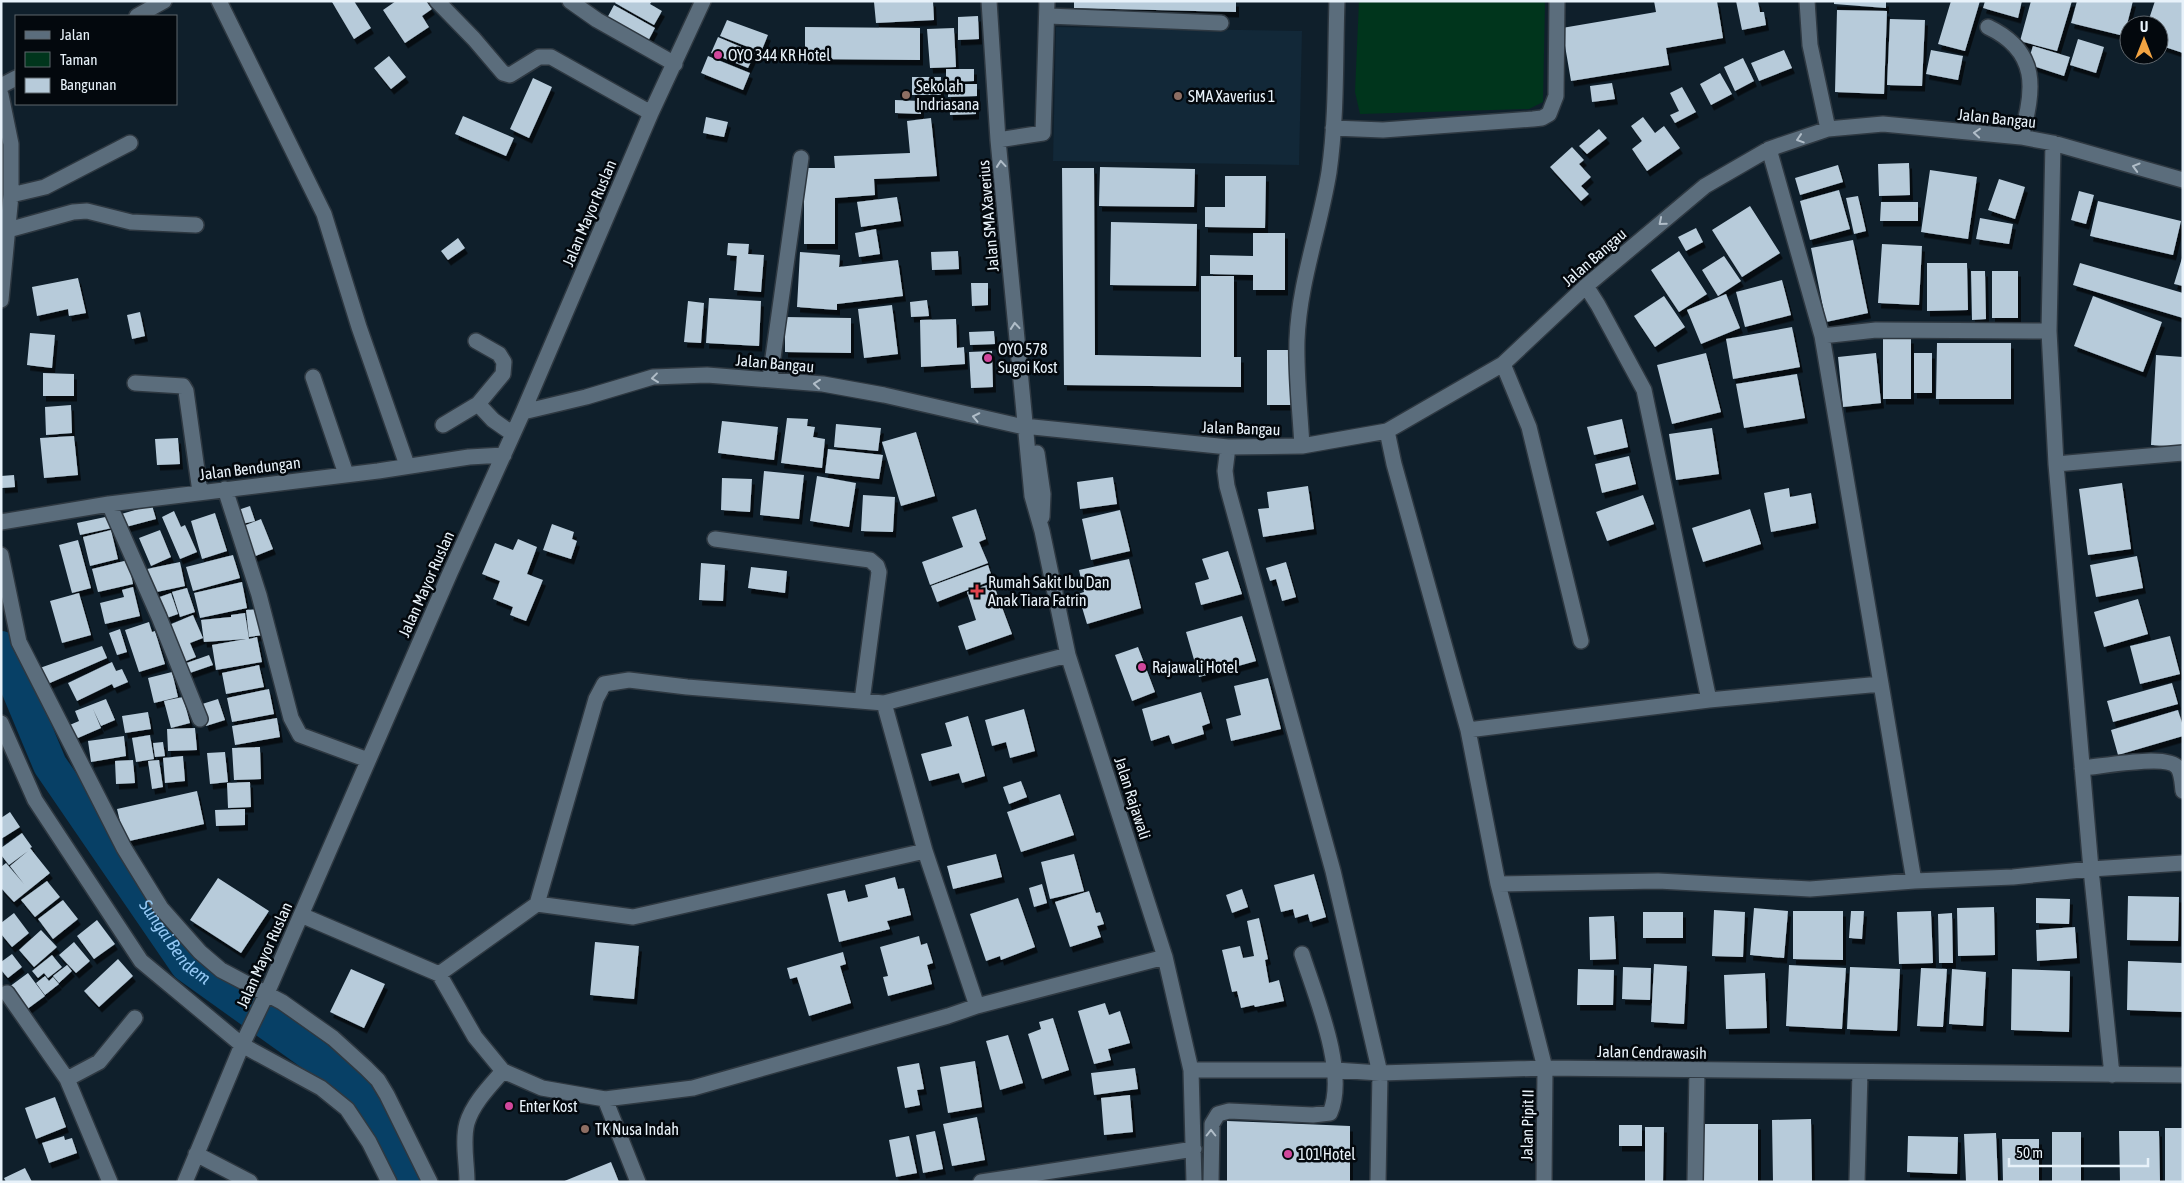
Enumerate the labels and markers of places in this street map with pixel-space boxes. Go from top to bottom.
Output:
place label: OYO 344 KR Hotel [728,46,831,64]
marker: OYO 344 KR Hotel [712,49,724,61]
place label: Sekolah Indriasana [916,77,980,113]
place label: SMA Xaverius 1 [1188,87,1275,105]
marker: Sekolah Indriasana [900,89,912,101]
marker: SMA Xaverius 1 [1172,90,1184,102]
place label: OYO 578 Sugoi Kost [998,340,1058,377]
marker: OYO 578 Sugoi Kost [982,352,994,364]
place label: Rumah Sakit Ibu Dan Anak Tiara Fatrin [988,573,1110,609]
marker: Rumah Sakit Ibu Dan Anak Tiara Fatrin [970,584,984,598]
place label: Rajawali Hotel [1152,658,1239,677]
marker: Rajawali Hotel [1136,661,1148,673]
place label: Enter Kost [519,1097,578,1115]
marker: Enter Kost [503,1100,515,1112]
place label: TK Nusa Indah [595,1120,679,1138]
marker: TK Nusa Indah [579,1123,591,1135]
place label: 101 Hotel [1298,1145,1356,1163]
marker: 101 Hotel [1282,1148,1294,1160]

